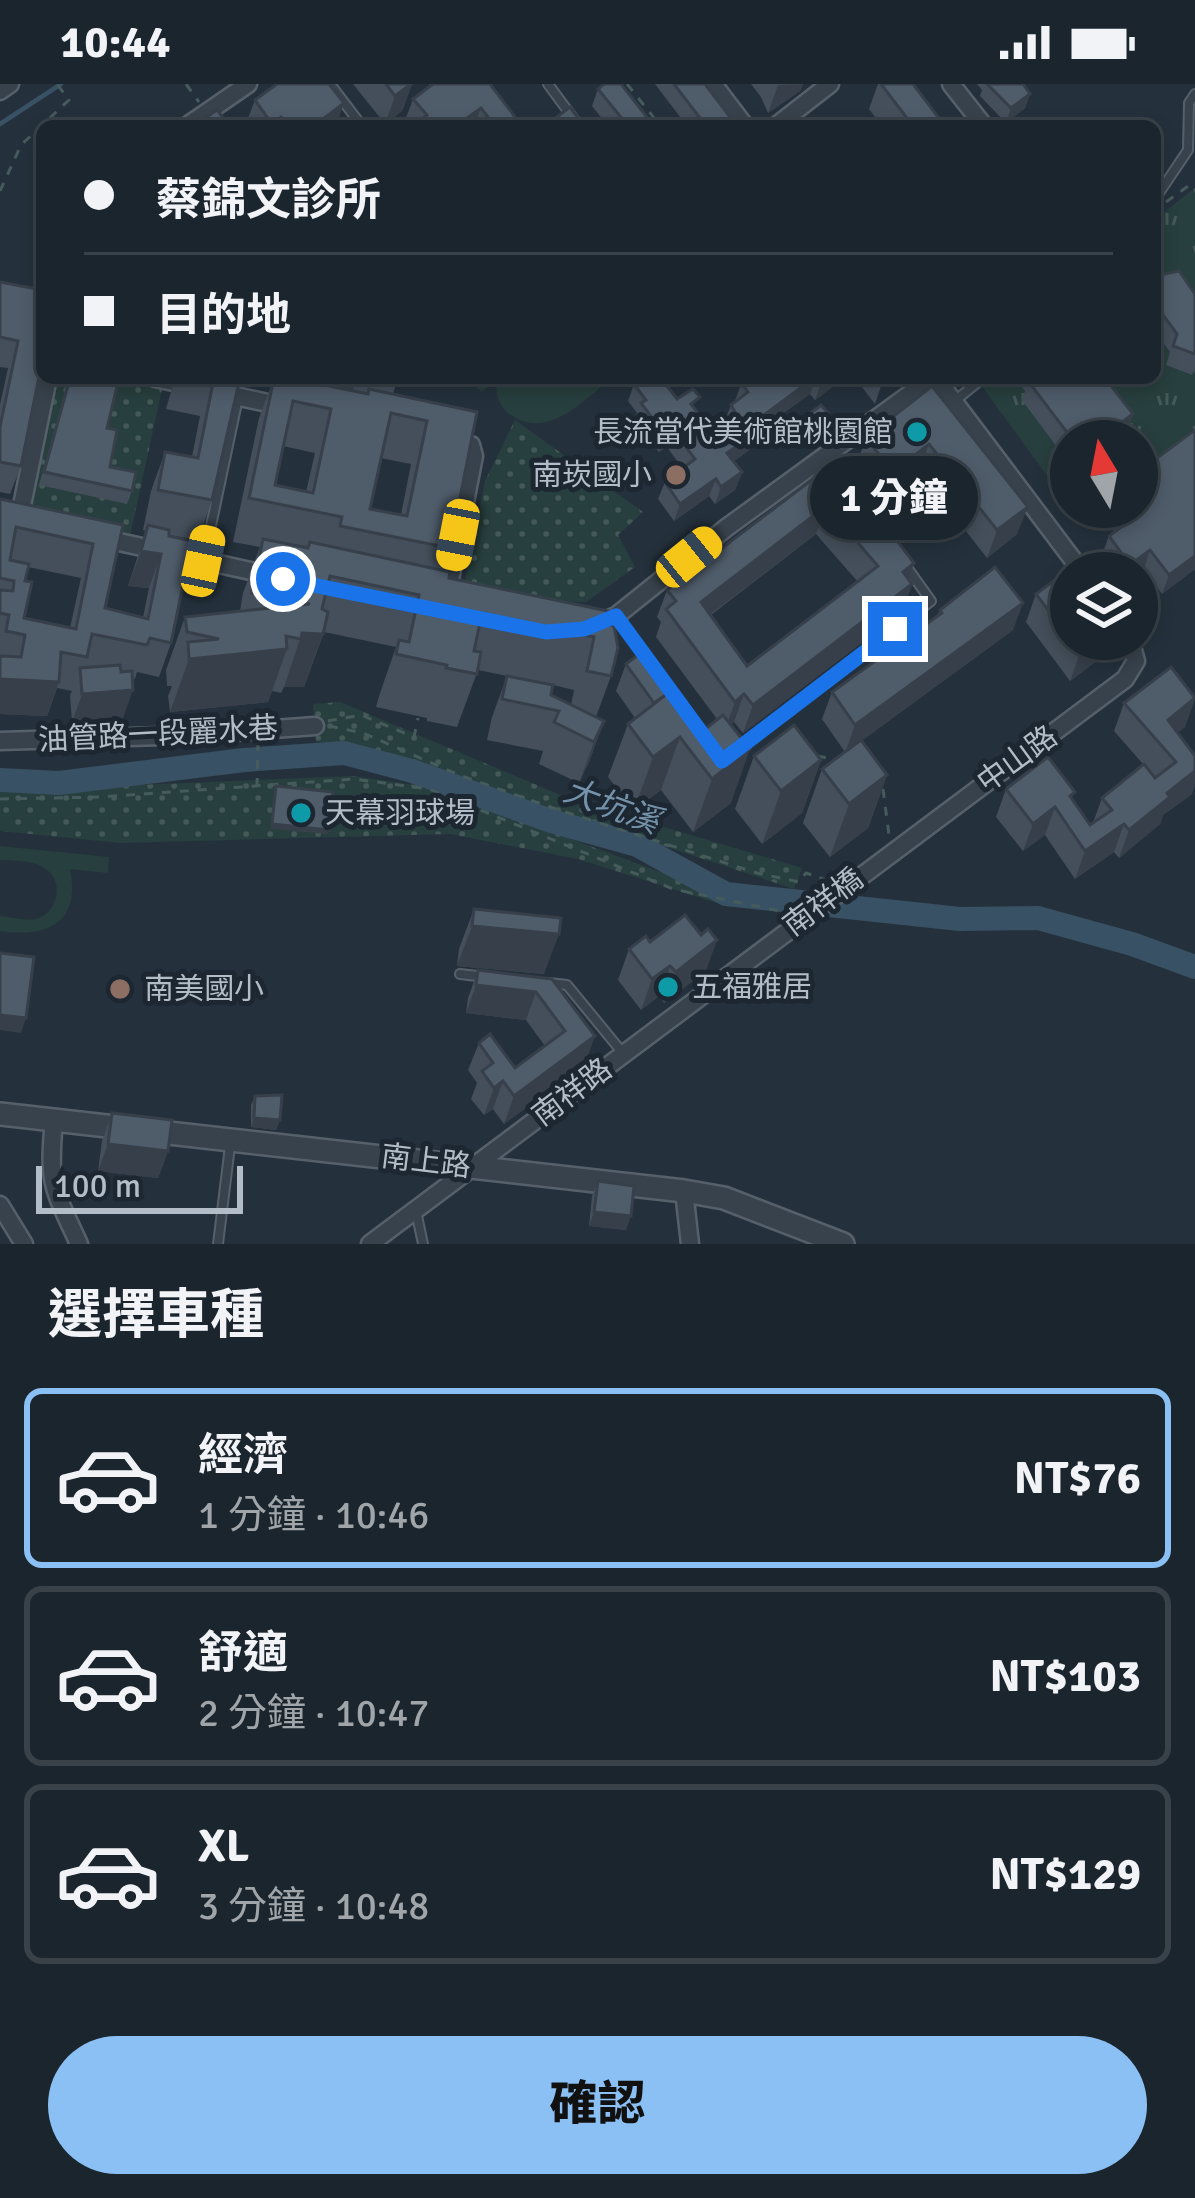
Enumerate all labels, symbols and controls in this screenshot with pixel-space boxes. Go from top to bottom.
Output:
text: 10:44 [60,15,170,70]
text: 蔡錦文診所 [156,173,381,228]
text: 目的地 [156,288,291,343]
place label: 長流當代美術館桃園館 [593,414,893,451]
marker: 長流當代美術館桃園館 [904,419,930,445]
north arrow [1050,420,1158,528]
map controls [1050,420,1158,660]
callout: 1 分鐘 [811,455,979,539]
place label: 南崁國小 [532,457,652,494]
marker: 南崁國小 [663,462,689,488]
text: 1 分鐘 [840,474,948,522]
car [433,496,483,574]
car [650,520,728,594]
car [178,522,228,600]
route start [256,552,310,606]
button: layers [1050,552,1158,660]
route end [868,602,922,656]
street label: 油管路一段麗水巷 [37,710,279,759]
street label: 中山路 [970,718,1065,801]
water label: 大坑溪 [558,770,669,844]
place label: 天幕羽球場 [325,795,475,832]
marker: 天幕羽球場 [288,800,314,826]
street label: 南祥橋 [776,861,870,944]
place label: 五福雅居 [692,969,812,1006]
place label: 南美國小 [144,971,264,1008]
marker: 五福雅居 [655,974,681,1000]
marker: 南美國小 [107,976,133,1002]
street label: 南祥路 [525,1051,619,1134]
street label: 南上路 [379,1138,473,1185]
scale bar [36,1160,243,1213]
text: 100 m [54,1166,141,1207]
text: 選擇車種 [48,1282,264,1349]
icon: car [54,1424,162,1532]
text: 經濟 [198,1428,288,1483]
text: NT$76 [1014,1451,1141,1506]
text: 1 分鐘 · 10:46 [198,1491,429,1539]
icon: car [54,1622,162,1730]
text: 舒適 [198,1626,288,1681]
text: NT$103 [990,1649,1141,1704]
text: 2 分鐘 · 10:47 [198,1689,429,1737]
text: XL [198,1819,249,1874]
icon: car [54,1820,162,1928]
text: NT$129 [990,1847,1141,1902]
text: 3 分鐘 · 10:48 [198,1882,429,1930]
button: 確認 [48,2036,1147,2174]

